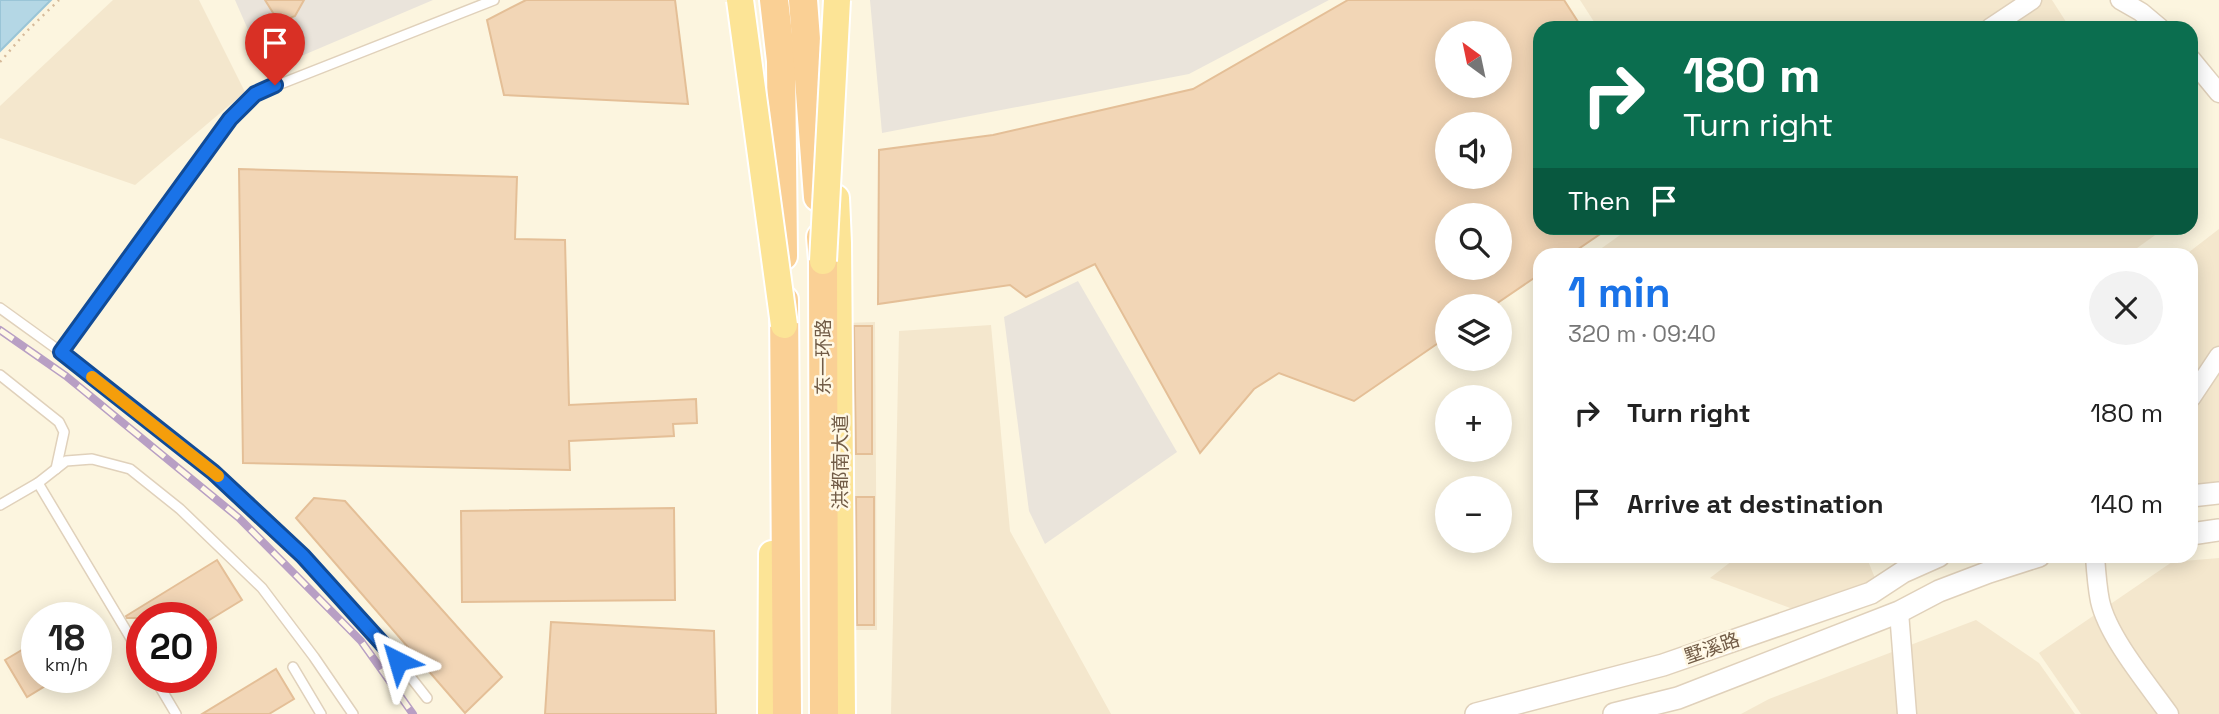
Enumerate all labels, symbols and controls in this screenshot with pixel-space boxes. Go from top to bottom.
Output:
pin [245,13,305,85]
north arrow [1435,21,1512,98]
map controls [1435,21,1512,553]
icon: arrive [256,24,294,62]
text: 180 m [1683,44,1821,106]
icon: right [1568,49,1659,140]
text: Turn right [1683,105,1833,145]
button: sound [1435,112,1512,189]
icon: arrive [1645,182,1683,220]
text: Then [1568,184,1631,218]
button: search [1435,203,1512,280]
text: 1 min [1568,266,1671,319]
button: close [2089,271,2163,345]
button: layers [1435,294,1512,371]
street label: 东一环路 [811,319,836,395]
text: 320 m · 09:40 [1568,319,1716,349]
button: + [1435,385,1512,462]
icon: right [1568,394,1606,432]
text: Turn right [1627,396,1751,430]
text: 180 m [2090,396,2163,430]
street label: 洪都南大道 [828,414,853,510]
button: − [1435,476,1512,553]
icon: arrive [1568,485,1606,523]
text: Arrive at destination [1627,487,1884,521]
text: 140 m [2090,487,2163,521]
speed limit sign: 20 [126,602,217,693]
text: 18 [48,616,85,660]
position arrow [361,624,435,698]
street label: 墅溪路 [1681,627,1743,669]
text: km/h [45,653,88,676]

